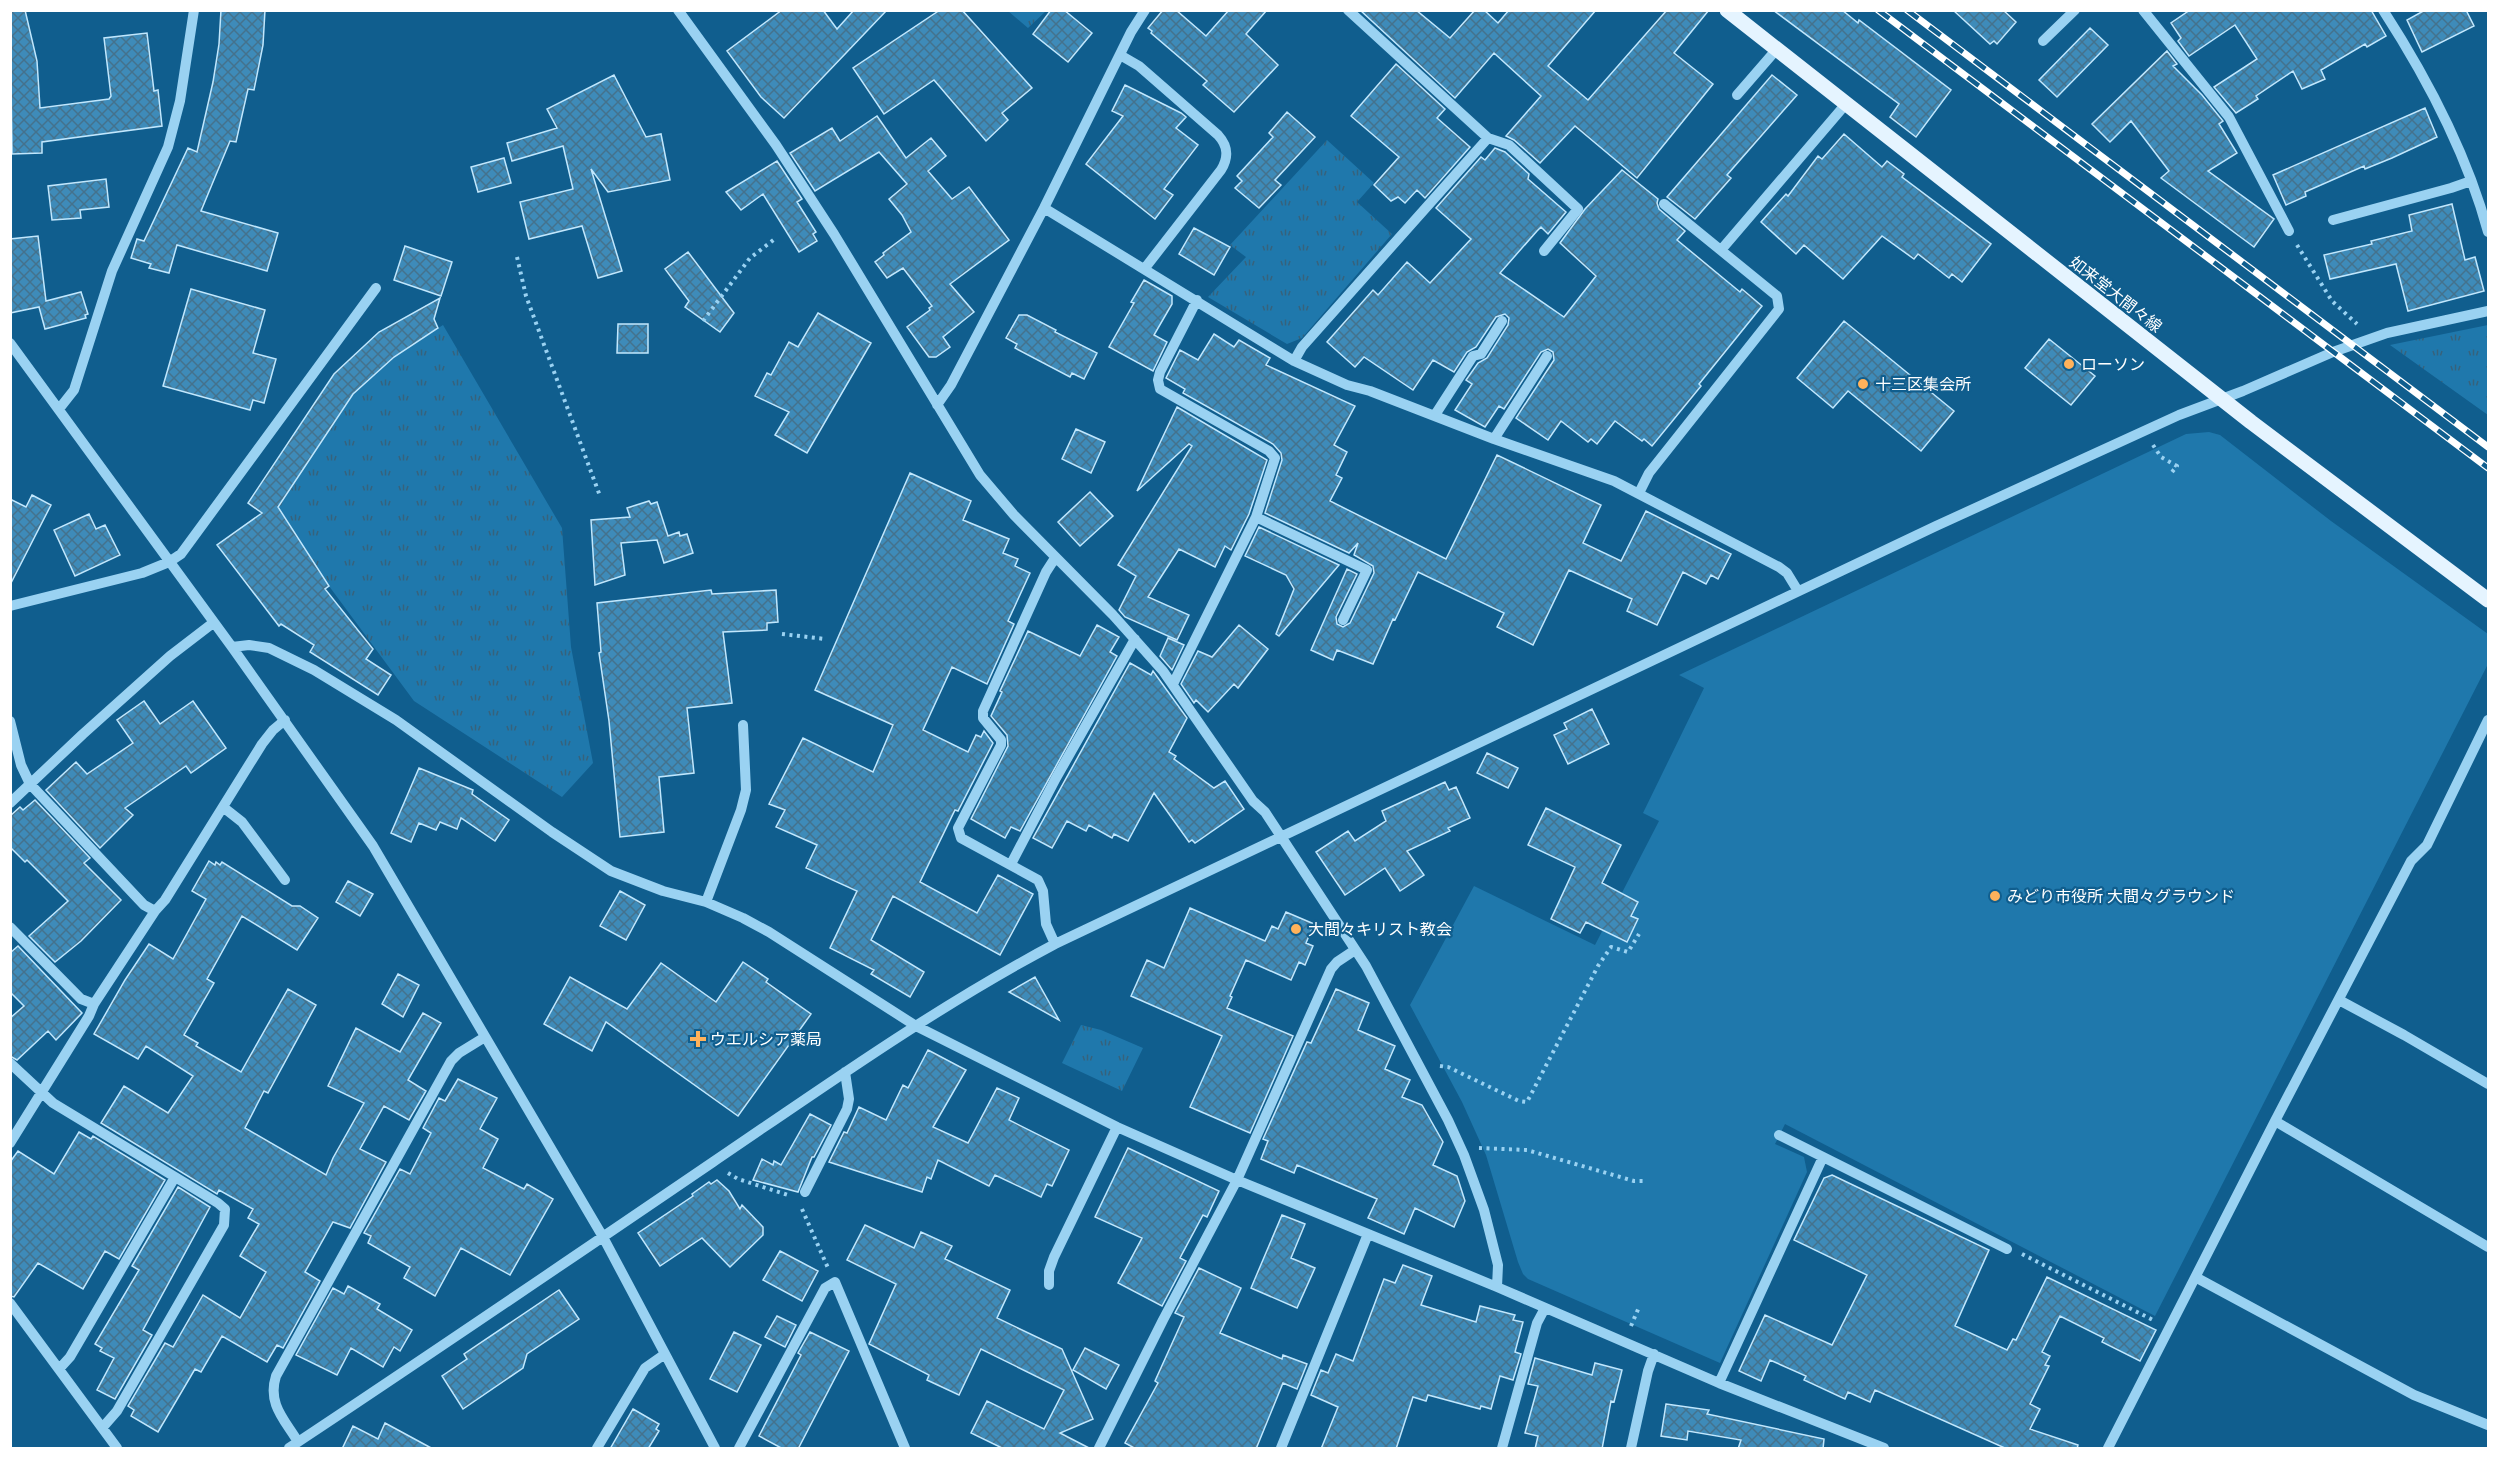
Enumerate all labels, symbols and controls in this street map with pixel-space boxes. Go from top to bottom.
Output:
street label: 如来堂大間々線 [2066,252,2166,336]
place label: ローソン [2081,354,2145,374]
marker: ローソン [2062,357,2076,371]
place label: 十三区集会所 [1875,374,1971,394]
marker: 十三区集会所 [1856,377,1870,391]
place label: みどり市役所 大間々グラウンド [2007,886,2235,906]
marker: みどり市役所 大間々グラウンド [1988,889,2002,903]
place label: 大間々キリスト教会 [1308,919,1452,939]
marker: 大間々キリスト教会 [1289,922,1303,936]
place label: ウエルシア薬局 [710,1029,822,1049]
marker: ウエルシア薬局 [691,1032,705,1046]

